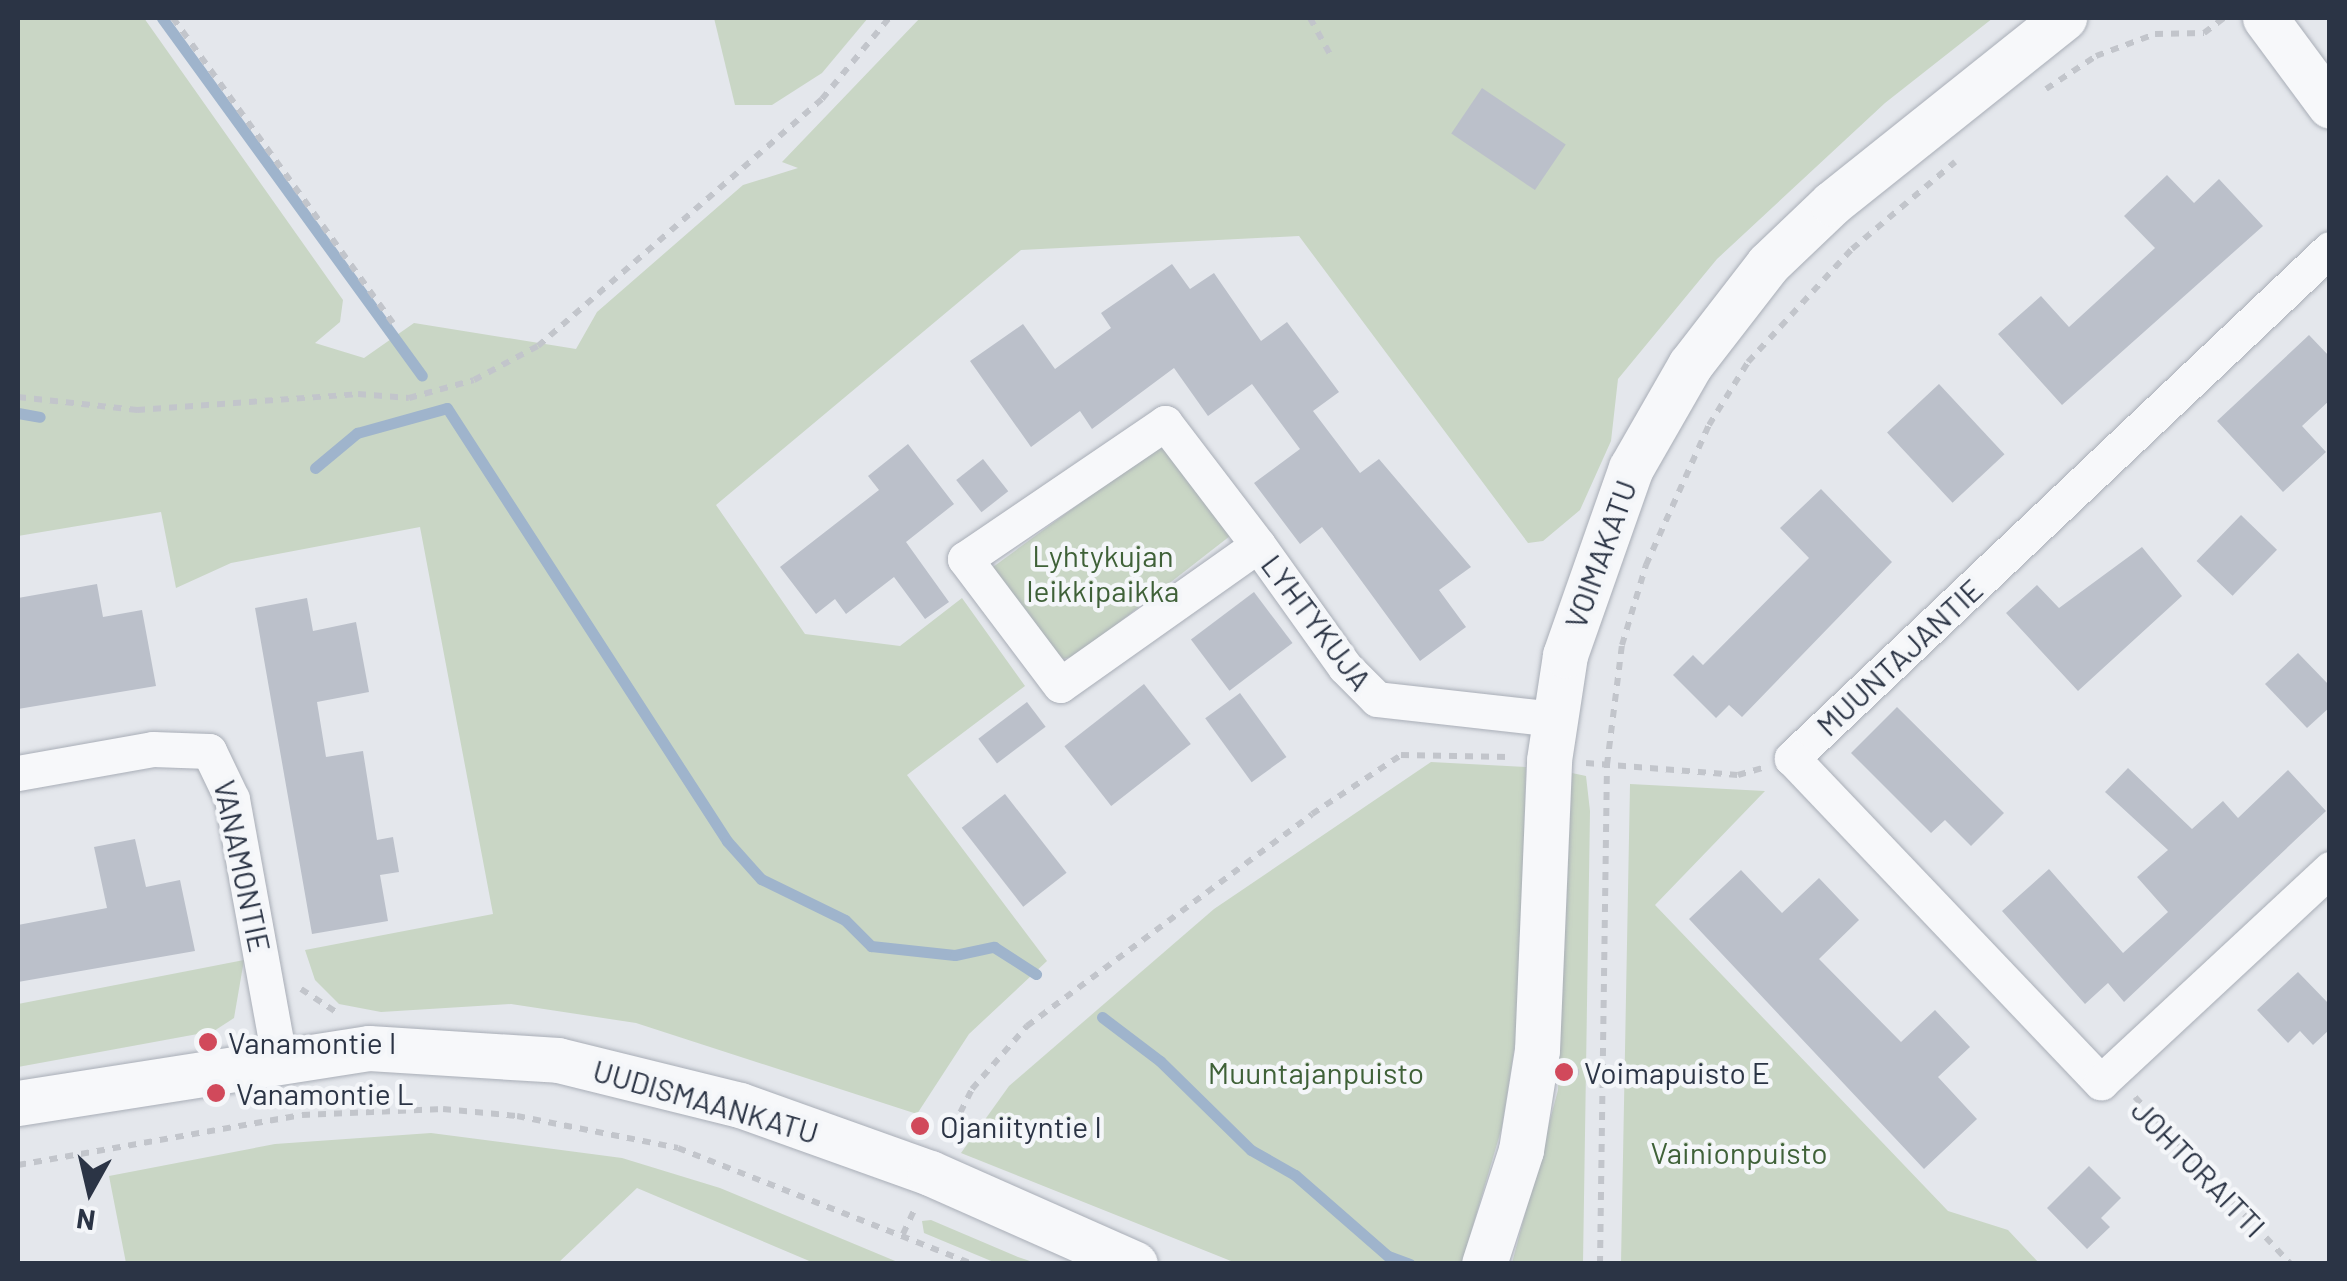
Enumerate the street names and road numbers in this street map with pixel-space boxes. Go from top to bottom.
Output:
street label: VOIMAKATU [1557,475,1643,633]
street label: LYHTYKUJA [1254,547,1380,697]
street label: MUUNTAJANTIE [1809,571,1989,743]
street label: VANAMONTIE [207,777,279,955]
street label: UUDISMAANKATU [589,1052,823,1150]
street label: JOHTORAITTI [2125,1092,2273,1244]

